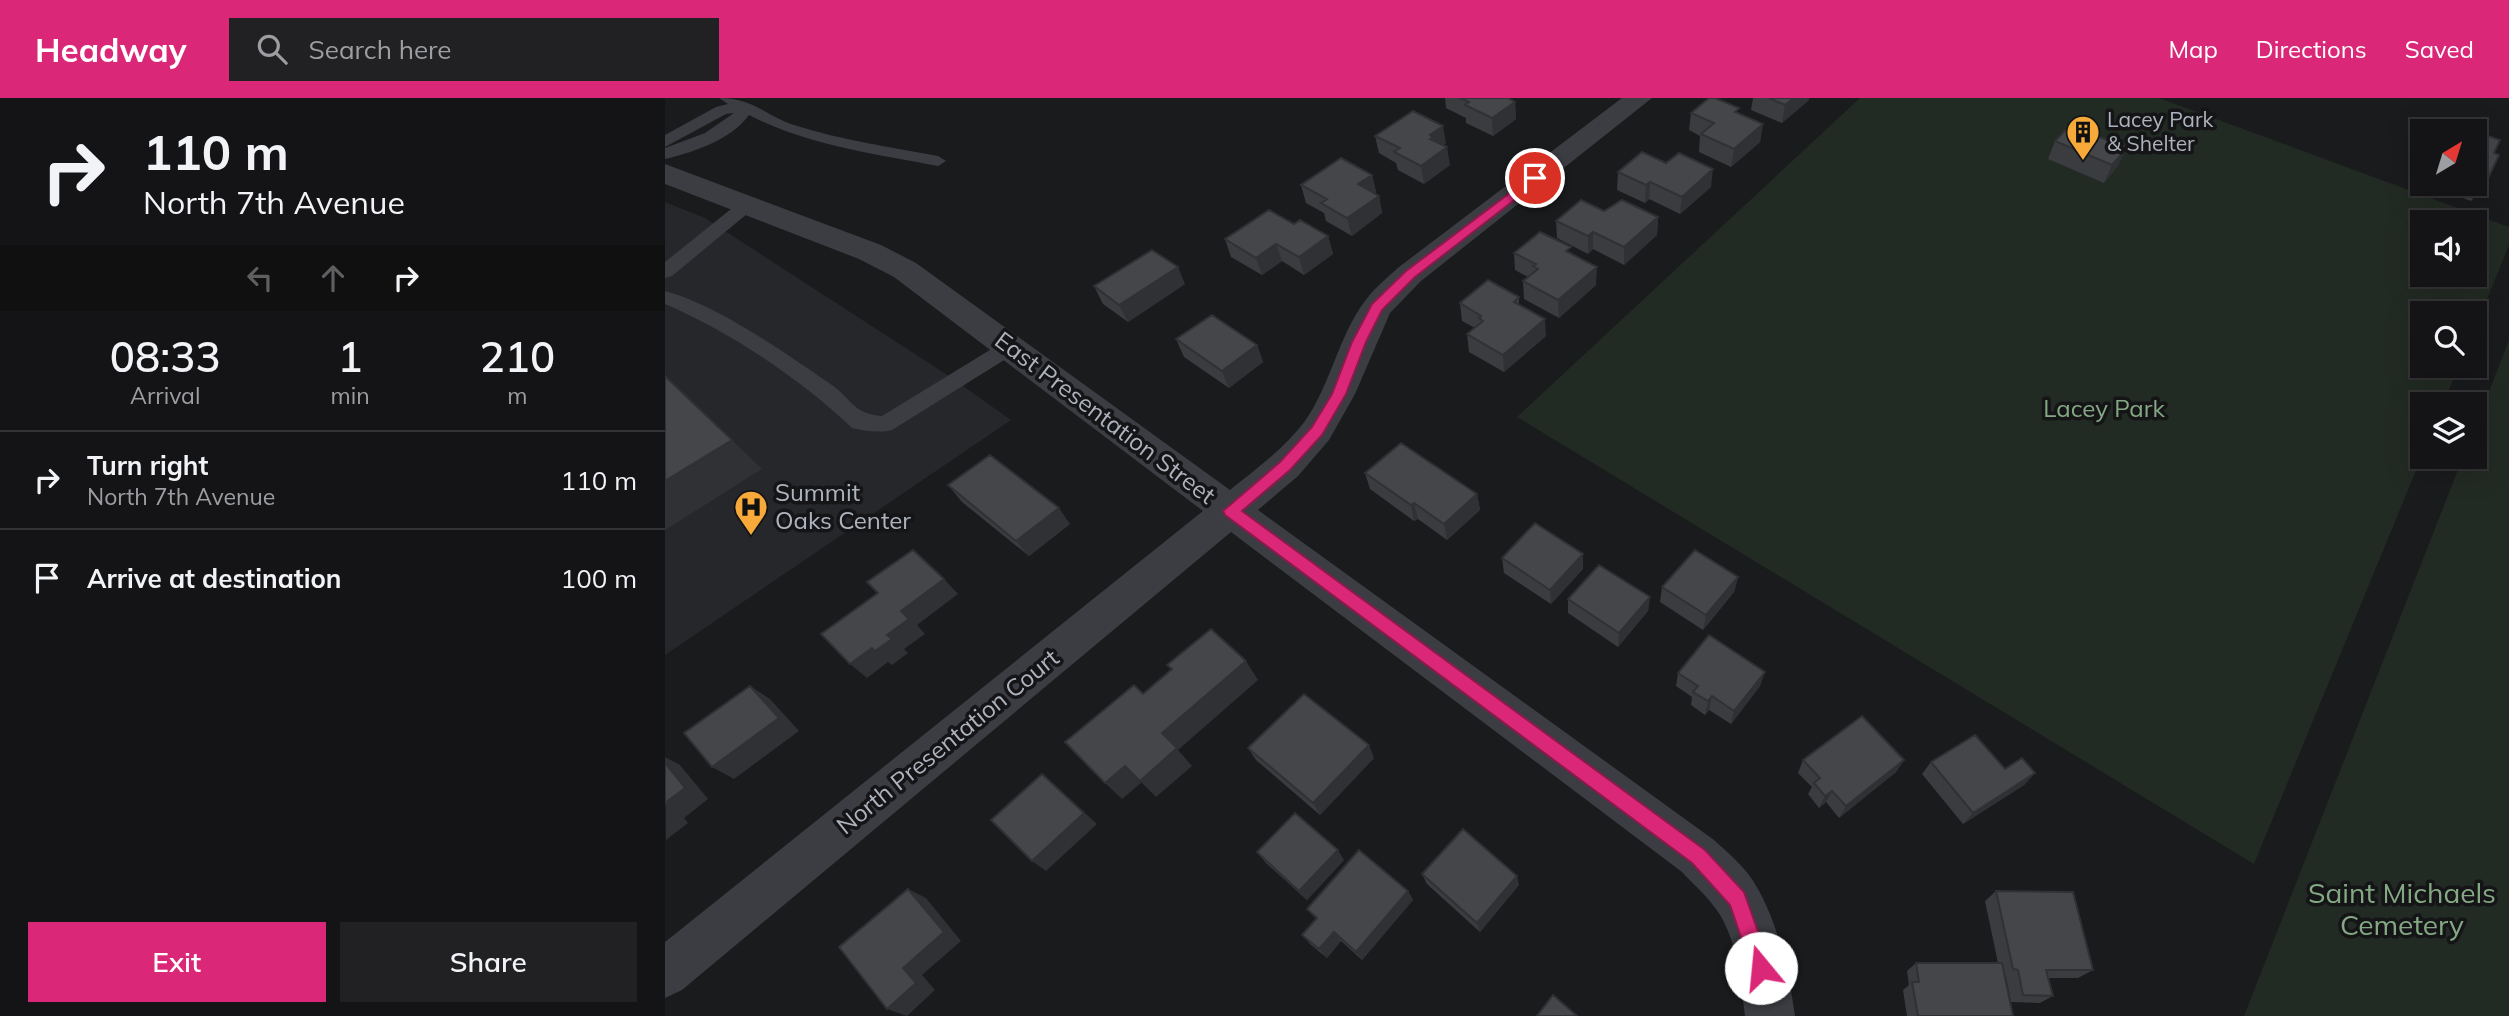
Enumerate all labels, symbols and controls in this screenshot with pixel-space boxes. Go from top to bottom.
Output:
search box [229,18,719,81]
text: Headway [35,29,187,70]
icon: search [253,30,291,68]
text: Search here [309,33,451,66]
text: Map [2168,34,2218,64]
text: Directions [2256,34,2367,64]
text: Saved [2405,34,2474,64]
place label: Lacey Park & Shelter [2107,106,2214,156]
building icon: Lacey Park & Shelter [2064,113,2102,162]
north arrow [2410,119,2487,196]
map controls [2410,119,2487,469]
text: 110 m [143,121,289,182]
icon: right [28,126,119,217]
pin [1505,148,1565,208]
icon: arrive [1516,159,1554,197]
text: North 7th Avenue [143,182,405,222]
button: sound [2410,210,2487,287]
icon: left [241,259,279,297]
icon: ahead [314,259,352,297]
icon: right [387,259,425,297]
button: search [2410,301,2487,378]
street label: East Presentation Street [990,325,1222,510]
text: 08:33 [110,330,221,383]
text: 1 [337,330,363,383]
text: 210 [480,330,555,383]
text: Arrival [130,381,200,410]
text: min [330,381,370,410]
text: m [507,381,527,410]
button: layers [2410,392,2487,469]
park label: Lacey Park [2043,393,2165,423]
text: Turn right [87,449,208,482]
icon: right [28,461,66,499]
text: 110 m [561,464,637,497]
place label: Summit Oaks Center [775,477,911,535]
text: North 7th Avenue [87,482,275,511]
hospital icon: Summit Oaks Center [732,488,770,537]
icon: arrive [28,559,66,597]
text: Arrive at destination [87,562,342,595]
text: 100 m [561,562,637,595]
street label: North Presentation Court [830,642,1065,840]
park label: Saint Michaels Cemetery [2308,875,2496,942]
button: Exit [28,922,326,1002]
button: Share [340,922,637,1002]
position arrow [1724,931,1798,1005]

